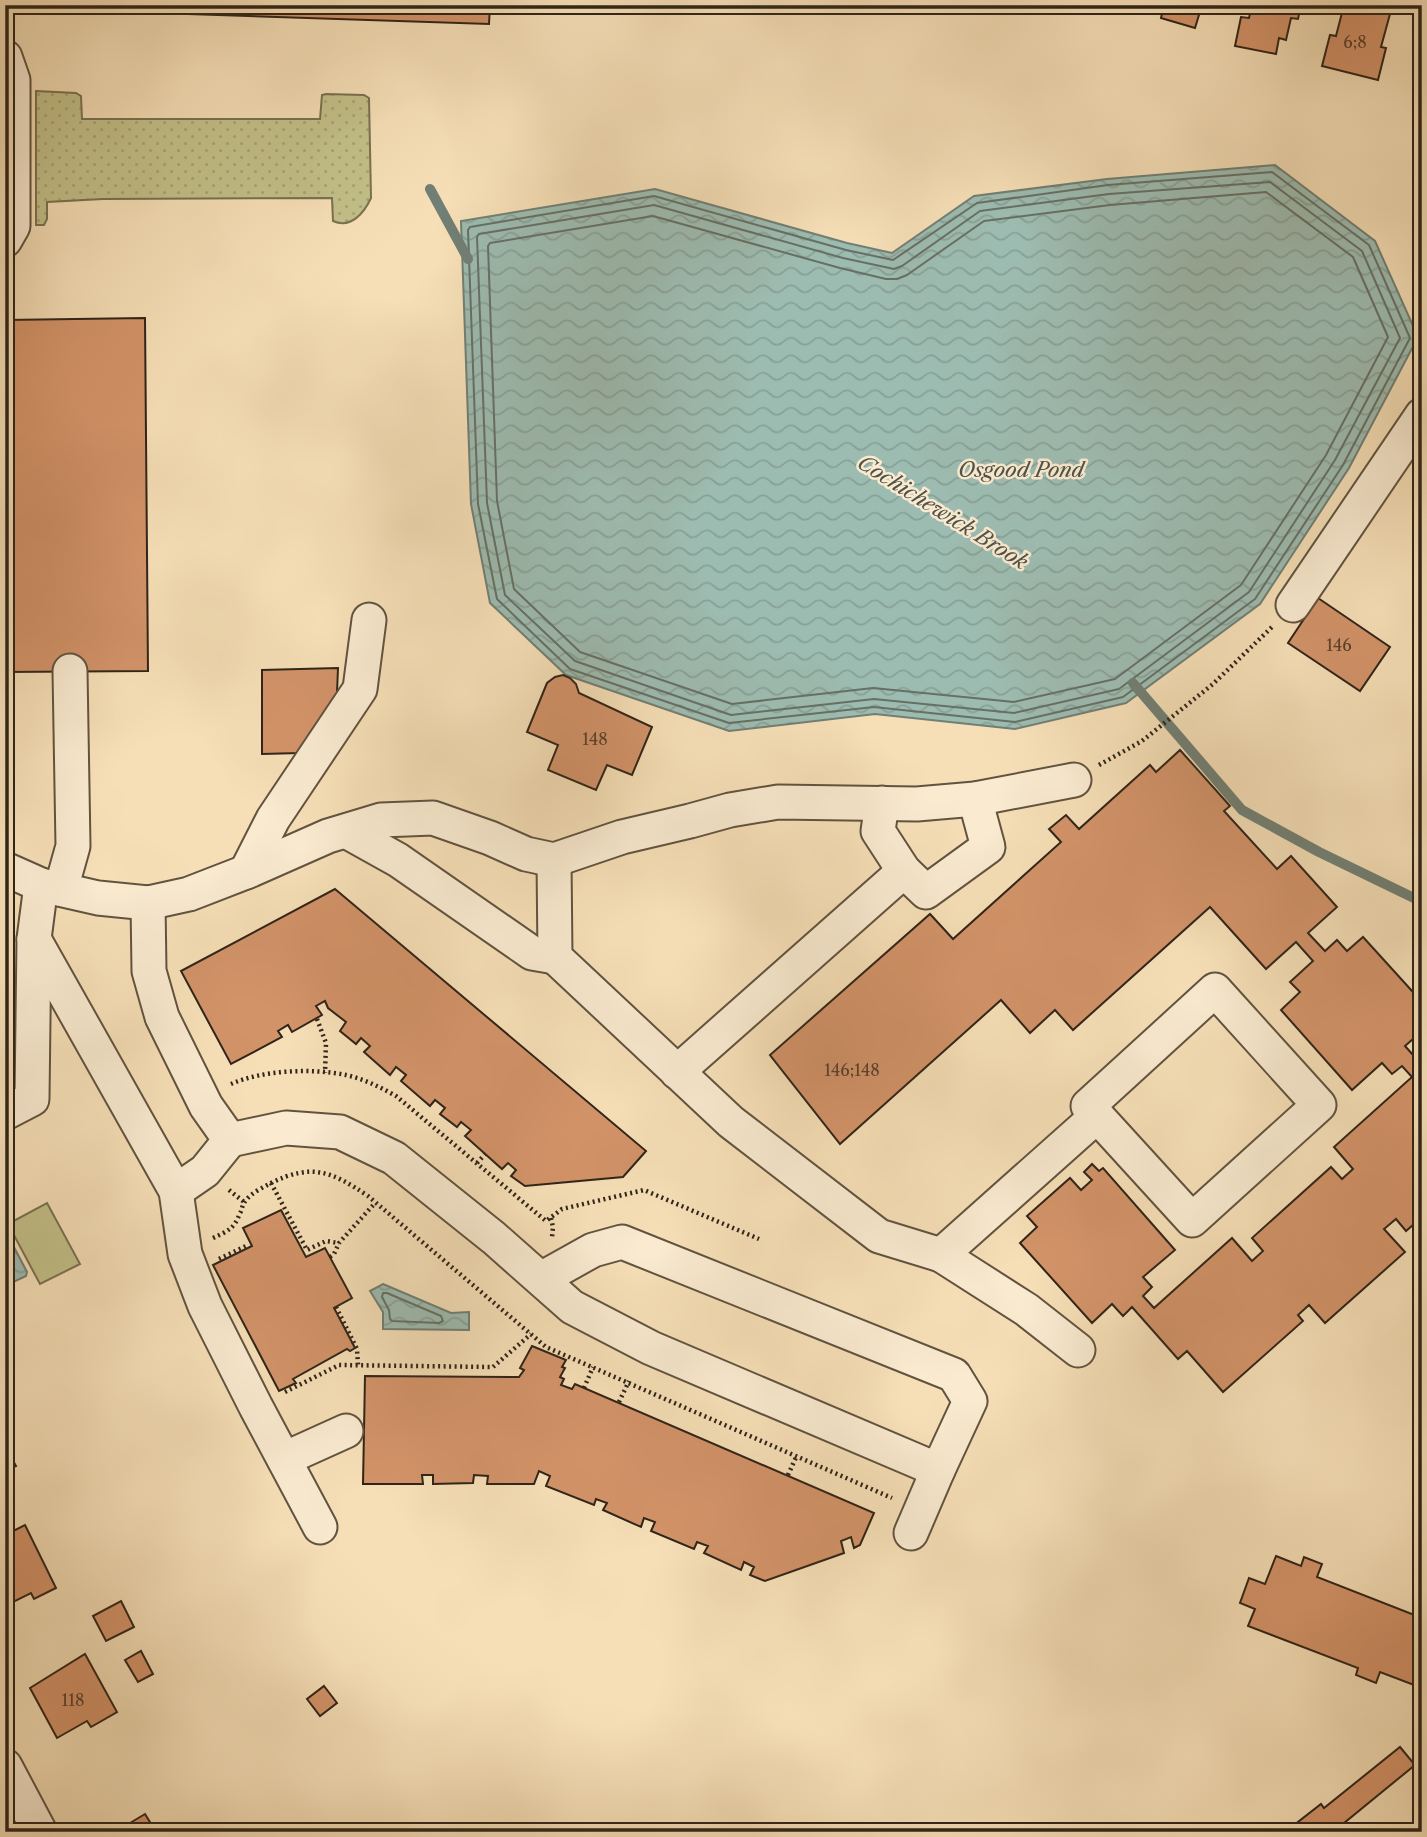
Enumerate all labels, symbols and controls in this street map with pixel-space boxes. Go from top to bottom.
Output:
house number: 6;8 [1343,32,1367,52]
water label: Cochichewick Brook [853,450,1033,574]
water label: Osgood Pond [958,457,1087,482]
house number: 146 [1326,635,1352,655]
house number: 148 [582,729,608,749]
house number: 146;148 [824,1060,880,1080]
house number: 118 [62,1690,84,1710]

